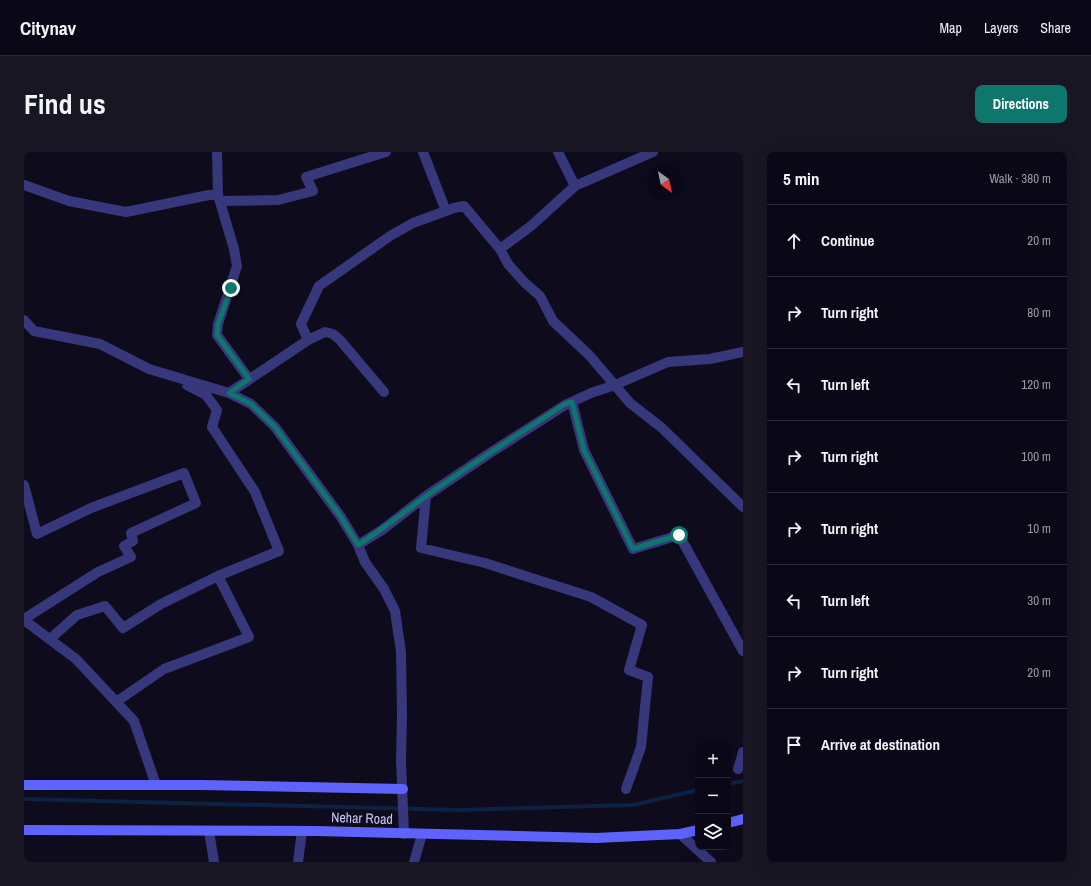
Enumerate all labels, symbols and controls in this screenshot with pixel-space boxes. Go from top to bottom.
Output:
text: Citynav [20,15,76,41]
text: Map [940,19,962,37]
text: Layers [984,19,1018,37]
text: Share [1040,19,1071,37]
text: Find us [24,85,106,123]
button: Directions [975,85,1067,123]
north arrow [647,164,683,200]
text: 5 min [783,167,819,190]
text: Walk · 380 m [989,170,1051,187]
icon: ahead [783,230,805,252]
text: Continue [821,230,874,251]
text: 20 m [1027,232,1051,249]
route end [222,279,240,297]
icon: right [783,302,805,324]
text: Turn right [821,302,878,323]
text: 80 m [1027,304,1051,321]
icon: left [783,374,805,396]
text: Turn left [821,374,869,395]
text: 120 m [1021,376,1051,393]
icon: right [783,446,805,468]
text: Turn right [821,446,878,467]
text: 100 m [1021,448,1051,465]
icon: right [783,518,805,540]
text: Turn right [821,518,878,539]
text: 10 m [1027,520,1051,537]
route start [670,526,688,544]
icon: left [783,590,805,612]
text: Turn left [821,590,869,611]
text: 30 m [1027,592,1051,609]
icon: right [783,662,805,684]
text: Turn right [821,662,878,683]
text: 20 m [1027,664,1051,681]
icon: arrive [783,734,805,756]
text: Arrive at destination [821,734,940,755]
map controls [695,742,731,850]
button: + [695,742,731,778]
button: − [695,778,731,814]
street label: Nehar Road [331,808,393,828]
button: layers [695,814,731,850]

